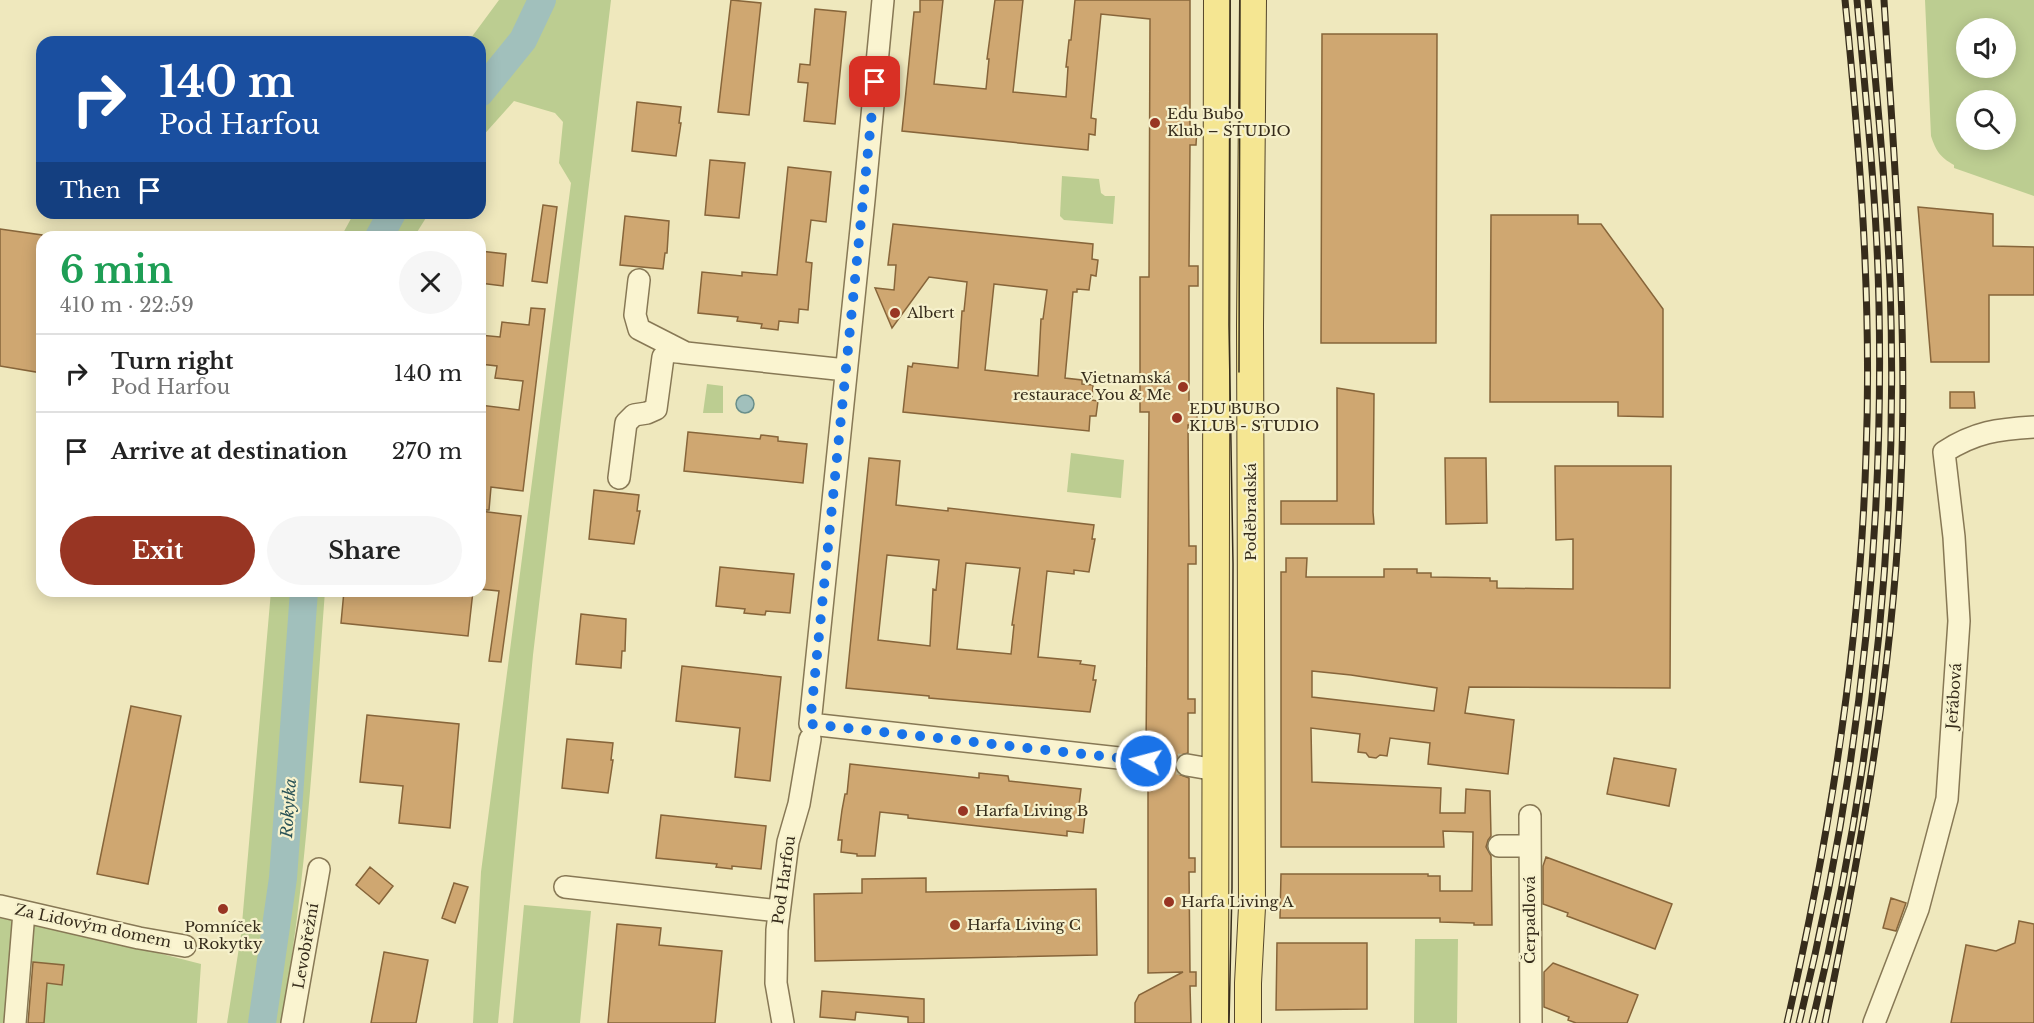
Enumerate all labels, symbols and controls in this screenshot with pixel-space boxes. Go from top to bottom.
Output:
map controls [1956,18,2016,150]
button: sound [1956,18,2016,78]
text: 140 m [159,56,295,108]
pin [849,56,900,107]
icon: right [60,60,138,138]
icon: arrive [858,65,891,98]
button: search [1956,90,2016,150]
place label: Edu Bubo Klub – STUDIO [1167,104,1291,140]
text: Pod Harfou [159,108,320,141]
marker: Edu Bubo Klub – STUDIO [1148,116,1162,130]
icon: arrive [133,174,166,207]
text: Then [60,177,121,204]
text: 6 min [60,248,173,293]
button: close [399,251,462,314]
text: 410 m · 22:59 [60,293,194,317]
place label: Albert [906,303,955,322]
marker: Albert [888,306,902,320]
text: Turn right [111,348,233,375]
icon: right [60,357,93,390]
text: 140 m [394,360,462,387]
place label: Vietnamská restaurace You & Me [1013,368,1172,404]
text: Pod Harfou [111,375,230,399]
marker: Vietnamská restaurace You & Me [1176,380,1190,394]
place label: EDU BUBO KLUB - STUDIO [1189,399,1319,435]
marker: EDU BUBO KLUB - STUDIO [1170,411,1184,425]
icon: arrive [60,435,93,468]
text: Arrive at destination [111,438,348,465]
text: 270 m [392,438,462,465]
street label: Poděbradská [1241,462,1260,561]
button: Exit [60,516,255,585]
button: Share [267,516,462,585]
street label: Jeřábová [1942,662,1965,732]
position arrow [1114,729,1178,793]
water label: Rokytka [276,778,300,839]
place label: Harfa Living B [975,801,1088,820]
marker: Harfa Living B [956,804,970,818]
street label: Pod Harfou [768,834,799,925]
street label: Čerpadlová [1520,875,1539,964]
place label: Harfa Living A [1181,892,1294,911]
marker: Harfa Living A [1162,895,1176,909]
street label: Za Lidovým domem [13,900,173,951]
street label: Levobřežní [289,900,323,990]
marker: Pomníček u Rokytky [216,902,230,916]
place label: Harfa Living C [967,915,1081,934]
place label: Pomníček u Rokytky [183,917,263,953]
marker: Harfa Living C [948,918,962,932]

